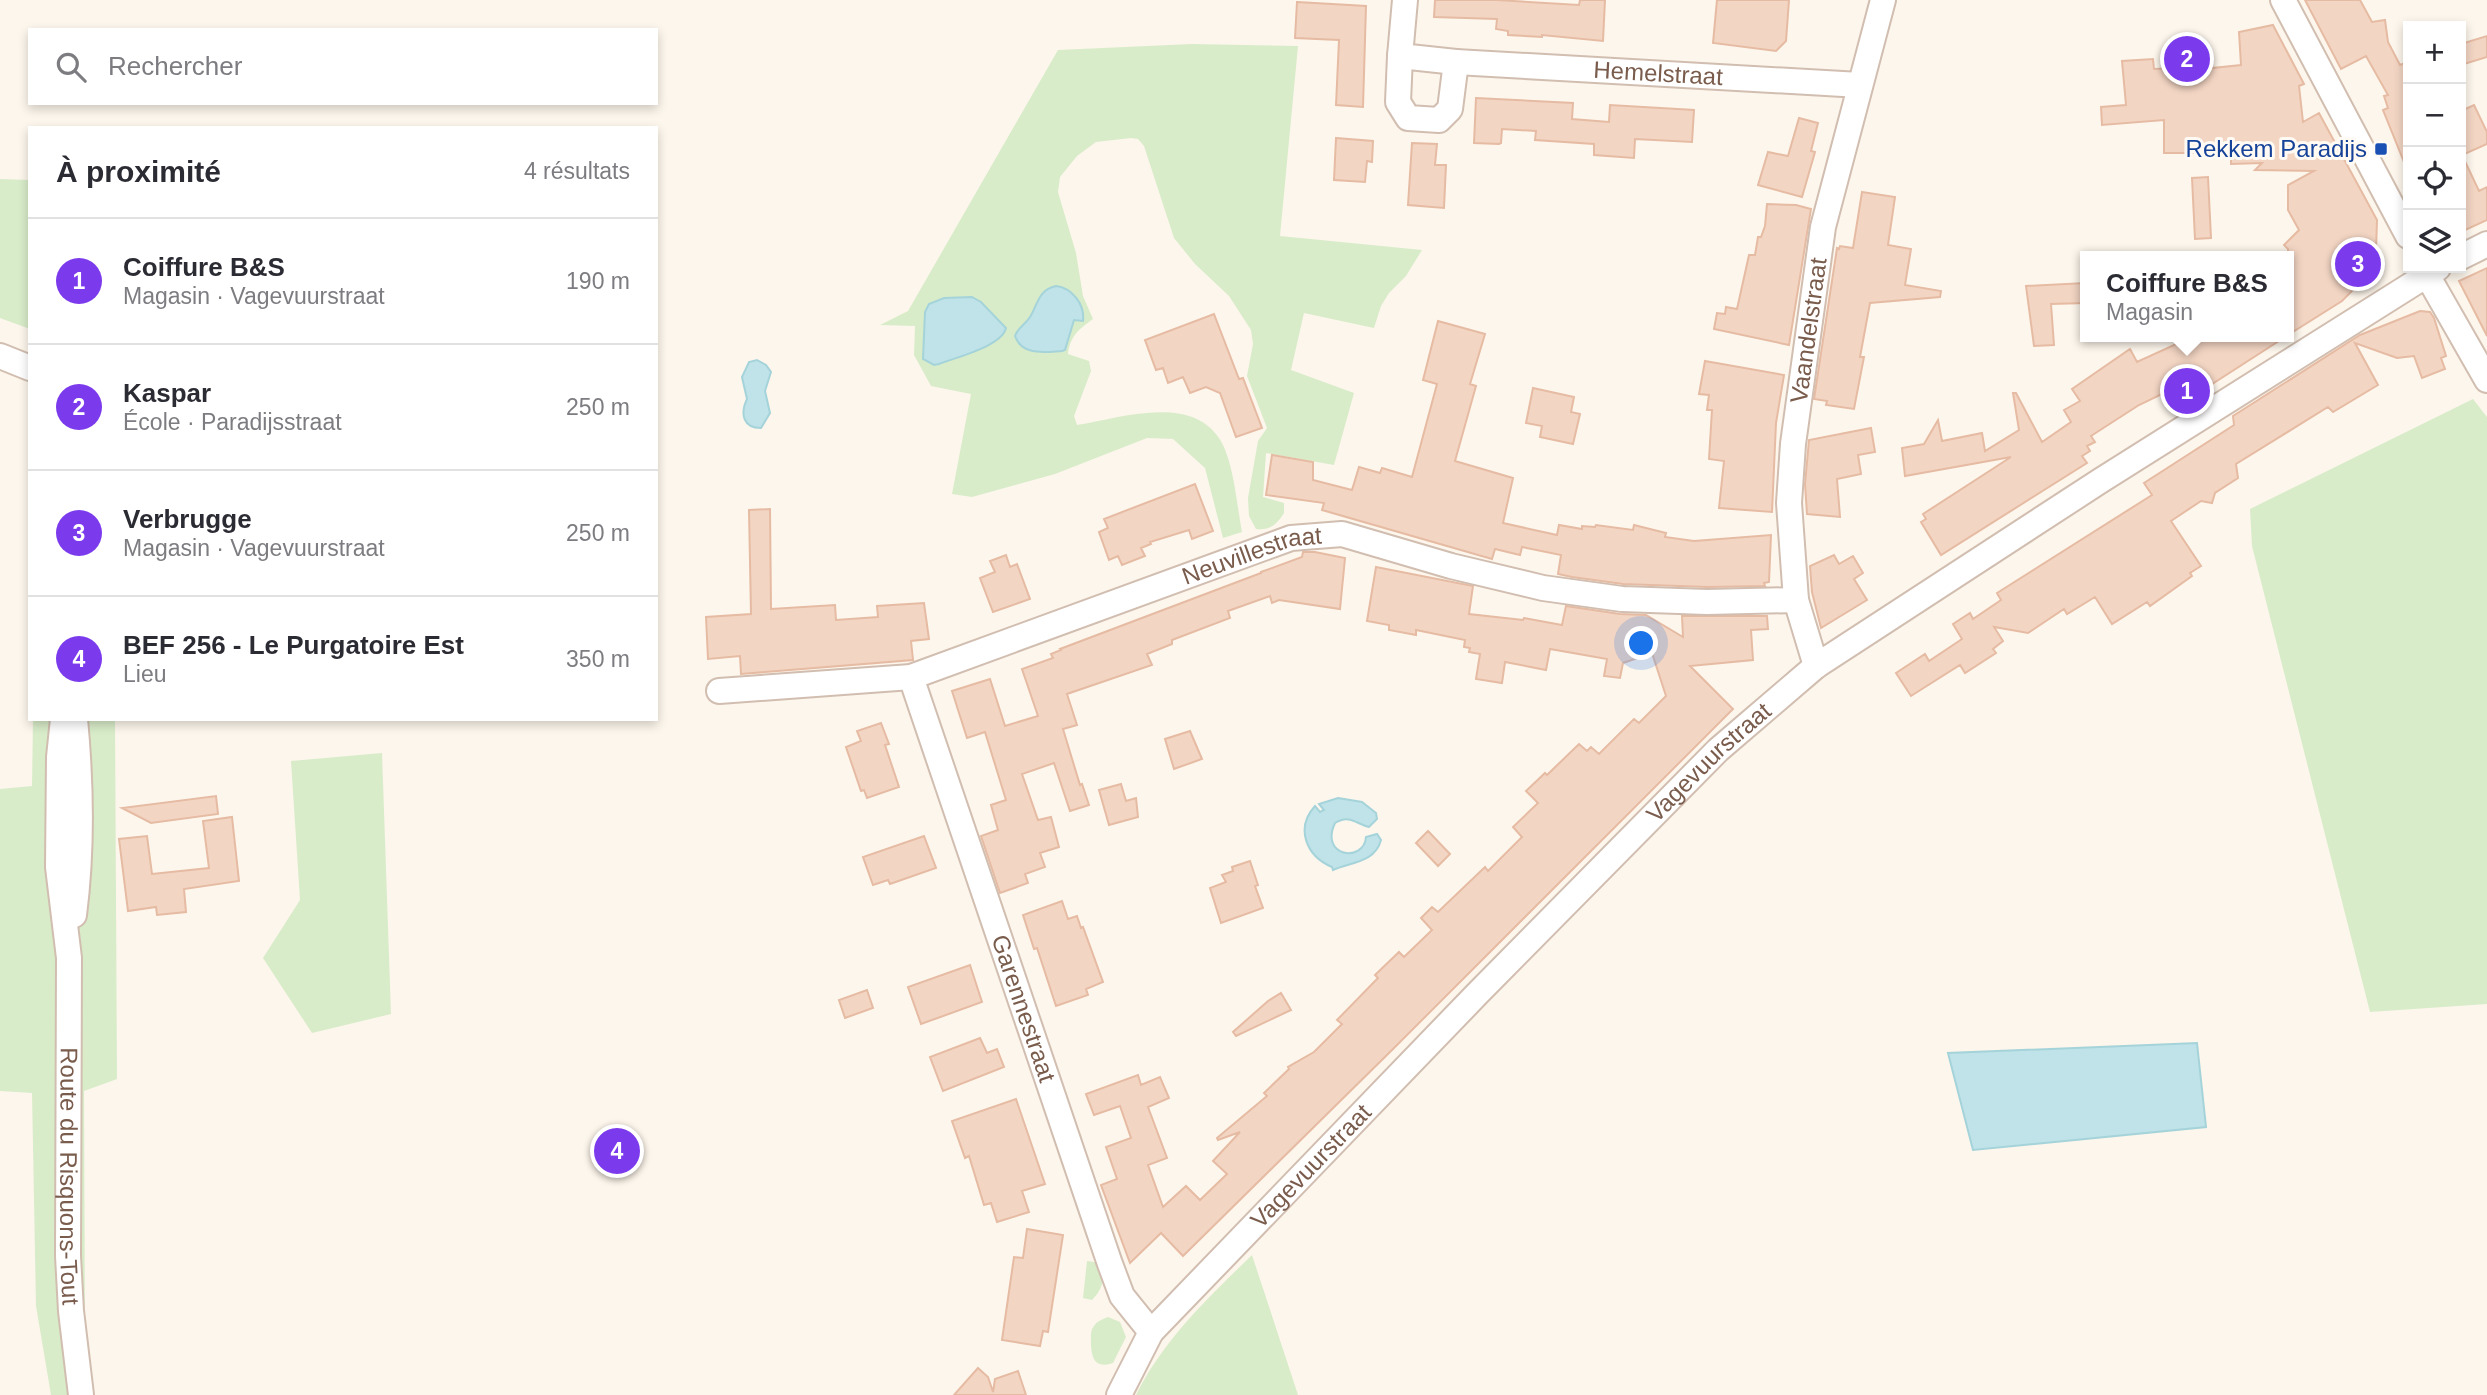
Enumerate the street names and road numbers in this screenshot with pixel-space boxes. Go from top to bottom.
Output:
street label: Hemelstraat [1593,56,1724,90]
street label: Vaandelstraat [1785,256,1832,405]
street label: Neuvillestraat [1178,522,1323,590]
street label: Vagevuurstraat [1641,697,1776,827]
street label: Garennestraat [986,931,1061,1086]
street label: Route du Risquons-Tout [55,1047,85,1306]
street label: Vagevuurstraat [1245,1098,1376,1233]

